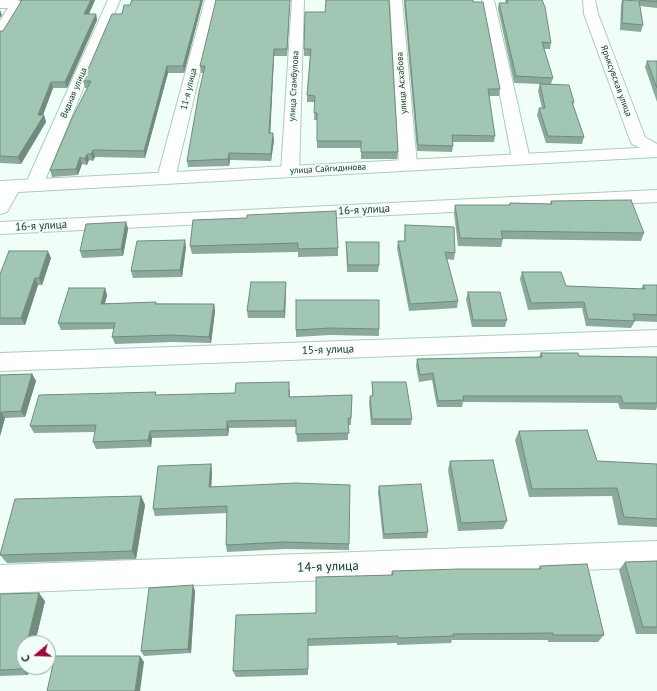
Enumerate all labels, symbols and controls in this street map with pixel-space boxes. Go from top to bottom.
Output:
street label: Ярыксувская улица [598,44,634,118]
street label: улица Стамбулова [287,50,301,122]
street label: улица Асхабова [394,52,410,114]
street label: Видная улица [58,66,90,120]
street label: 11-я улица [179,67,199,111]
street label: улица Сайгидинова [290,162,366,176]
street label: 16-я улица [338,202,390,218]
street label: 16-я улица [15,218,67,234]
street label: 15-я улица [302,342,354,358]
street label: 14-я улица [297,558,359,576]
north arrow [16,635,56,675]
text: С [18,653,33,664]

